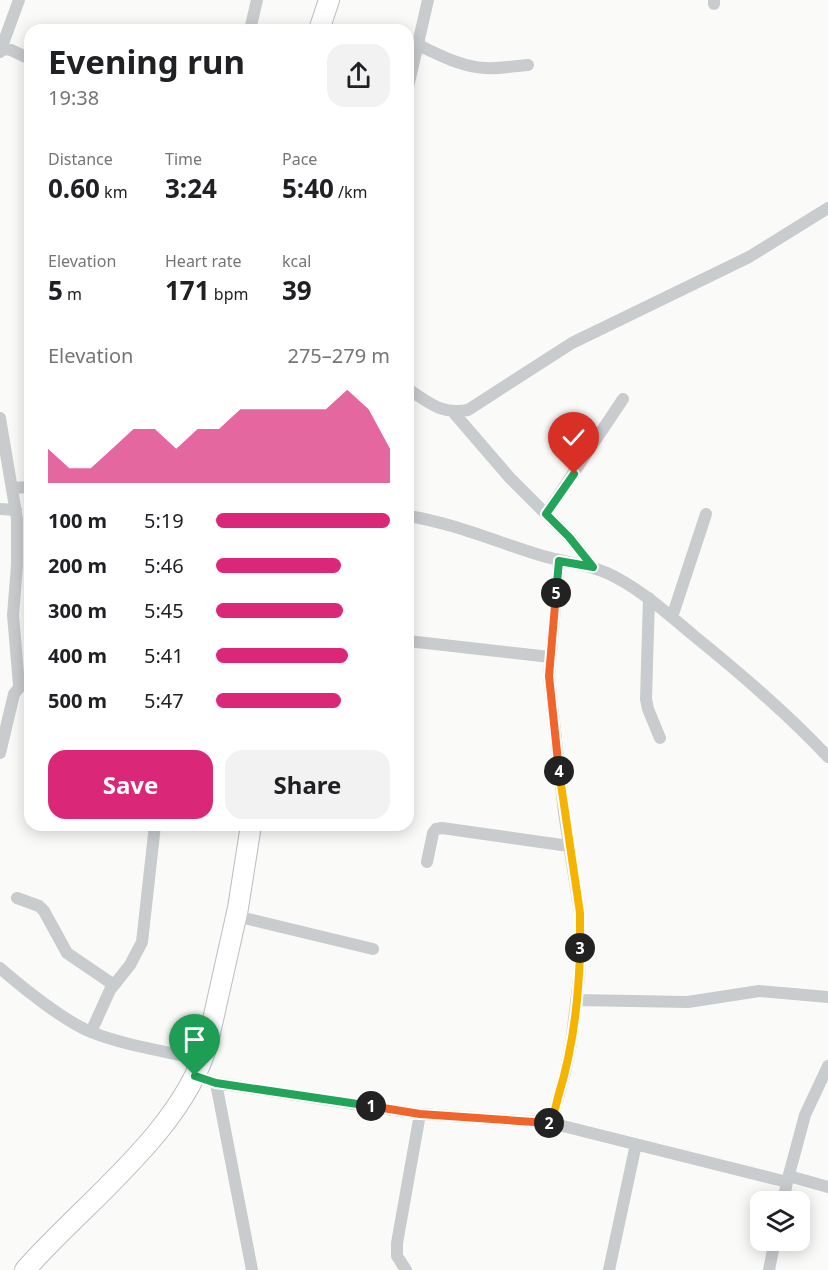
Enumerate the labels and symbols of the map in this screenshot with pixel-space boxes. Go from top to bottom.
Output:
pin [548,412,599,474]
pin: 5 [541,578,571,608]
pin: 4 [544,756,574,786]
pin: 3 [565,933,595,963]
pin [169,1014,220,1076]
pin: 1 [356,1091,386,1121]
pin: 2 [534,1108,564,1138]

